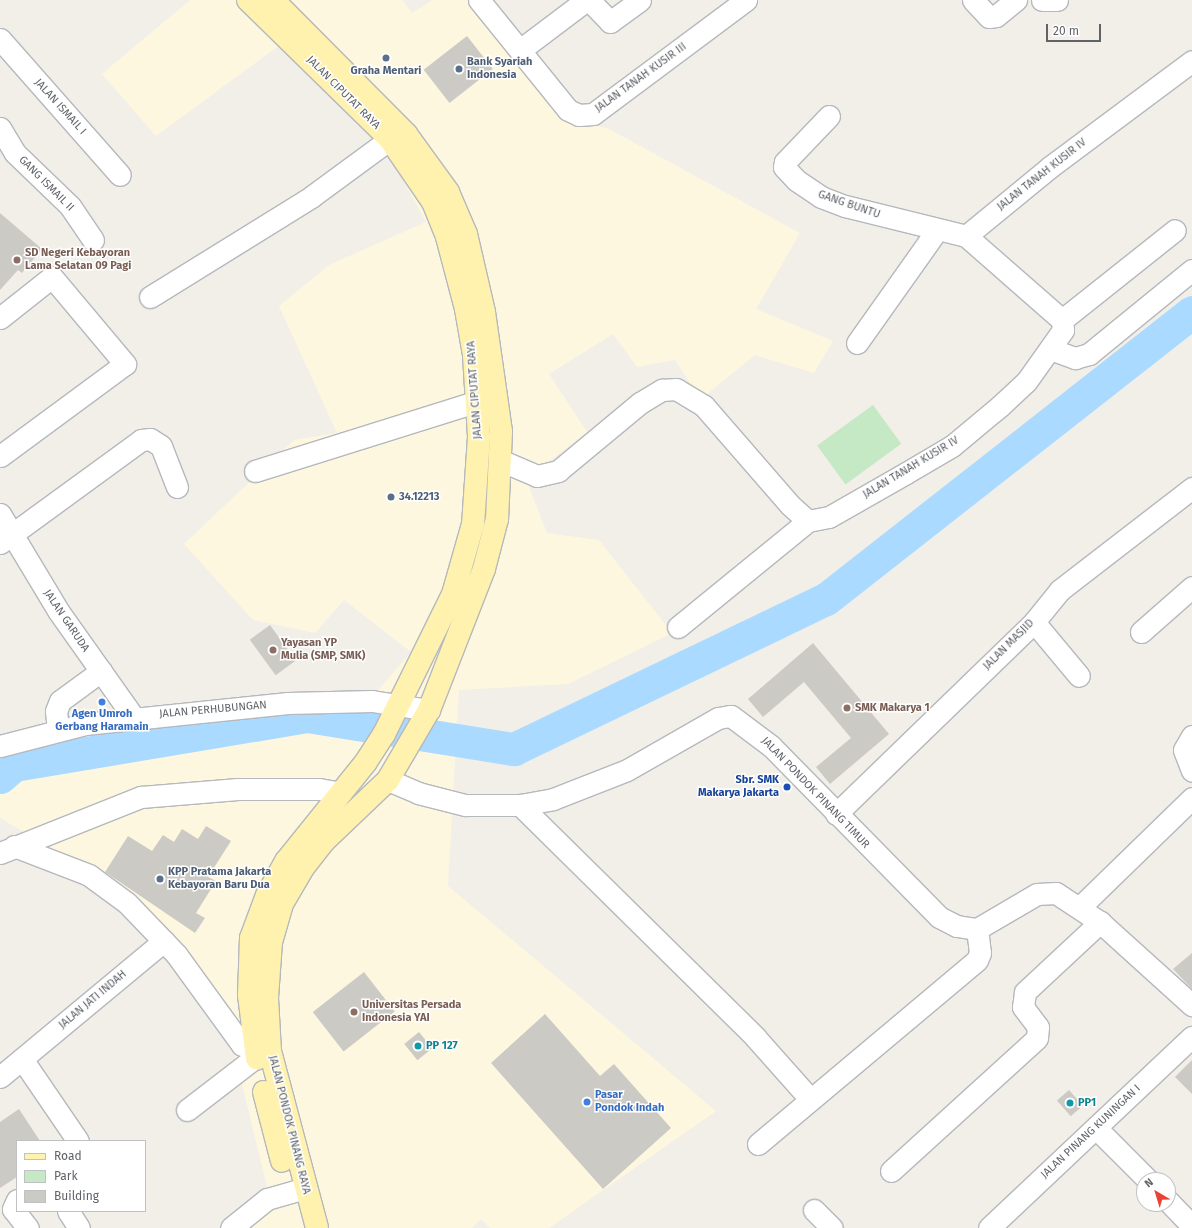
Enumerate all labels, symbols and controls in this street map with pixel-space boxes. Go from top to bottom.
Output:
scale bar [1048,16,1103,42]
text: 20 m [1053,24,1079,38]
street label: JALAN TANAH KUSIR III [593,40,689,116]
street label: JALAN CIPUTAT RAYA [303,53,383,133]
marker: Graha Mentari [381,53,391,63]
place label: Bank Syariah Indonesia [467,56,532,82]
place label: Graha Mentari [351,64,421,78]
marker: Bank Syariah Indonesia [454,64,464,74]
street label: JALAN ISMAIL I [31,76,89,138]
street label: JALAN TANAH KUSIR IV [995,136,1089,214]
street label: GANG ISMAIL II [16,154,76,214]
street label: GANG BUNTU [816,188,882,222]
place label: SD Negeri Kebayoran Lama Selatan 09 Pagi [25,247,131,273]
marker: SD Negeri Kebayoran Lama Selatan 09 Pagi [12,255,22,265]
street label: JALAN CIPUTAT RAYA [465,340,485,440]
street label: JALAN TANAH KUSIR IV [861,434,961,502]
place label: 34.12213 [399,490,440,504]
marker: 34.12213 [386,492,396,502]
street label: JALAN GARUDA [40,587,92,655]
street label: JALAN MASJID [981,617,1037,673]
place label: Yayasan YP Mulia (SMP, SMK) [281,637,365,663]
marker: Yayasan YP Mulia (SMP, SMK) [268,645,278,655]
marker: Agen Umroh Gerbang Haramain [97,697,107,707]
street label: JALAN PERHUBUNGAN [159,699,267,721]
place label: SMK Makarya 1 [855,701,930,715]
marker: SMK Makarya 1 [842,703,852,713]
place label: Agen Umroh Gerbang Haramain [55,708,149,734]
street label: JALAN PONDOK PINANG TIMUR [758,735,872,851]
place label: Sbr. SMK Makarya Jakarta [698,774,779,800]
marker: Sbr. SMK Makarya Jakarta [782,782,792,792]
place label: KPP Pratama Jakarta Kebayoran Baru Dua [168,866,271,892]
marker: KPP Pratama Jakarta Kebayoran Baru Dua [155,874,165,884]
street label: JALAN JATI INDAH [56,968,130,1032]
place label: Universitas Persada Indonesia YAI [362,999,461,1025]
marker: Universitas Persada Indonesia YAI [349,1007,359,1017]
place label: PP 127 [426,1039,458,1053]
marker: PP 127 [413,1041,423,1051]
street label: JALAN PONDOK PINANG RAYA [265,1054,313,1196]
street label: JALAN PINANG KUNINGAN I [1038,1082,1144,1182]
place label: Pasar Pondok Indah [595,1089,664,1115]
place label: PP1 [1078,1096,1096,1110]
marker: Pasar Pondok Indah [582,1097,592,1107]
marker: PP1 [1065,1098,1075,1108]
legend [16,1140,146,1212]
text: Road [54,1149,82,1163]
text: Park [54,1169,78,1183]
north arrow [1136,1172,1176,1212]
text: N [1142,1176,1156,1190]
text: Building [54,1189,99,1203]

